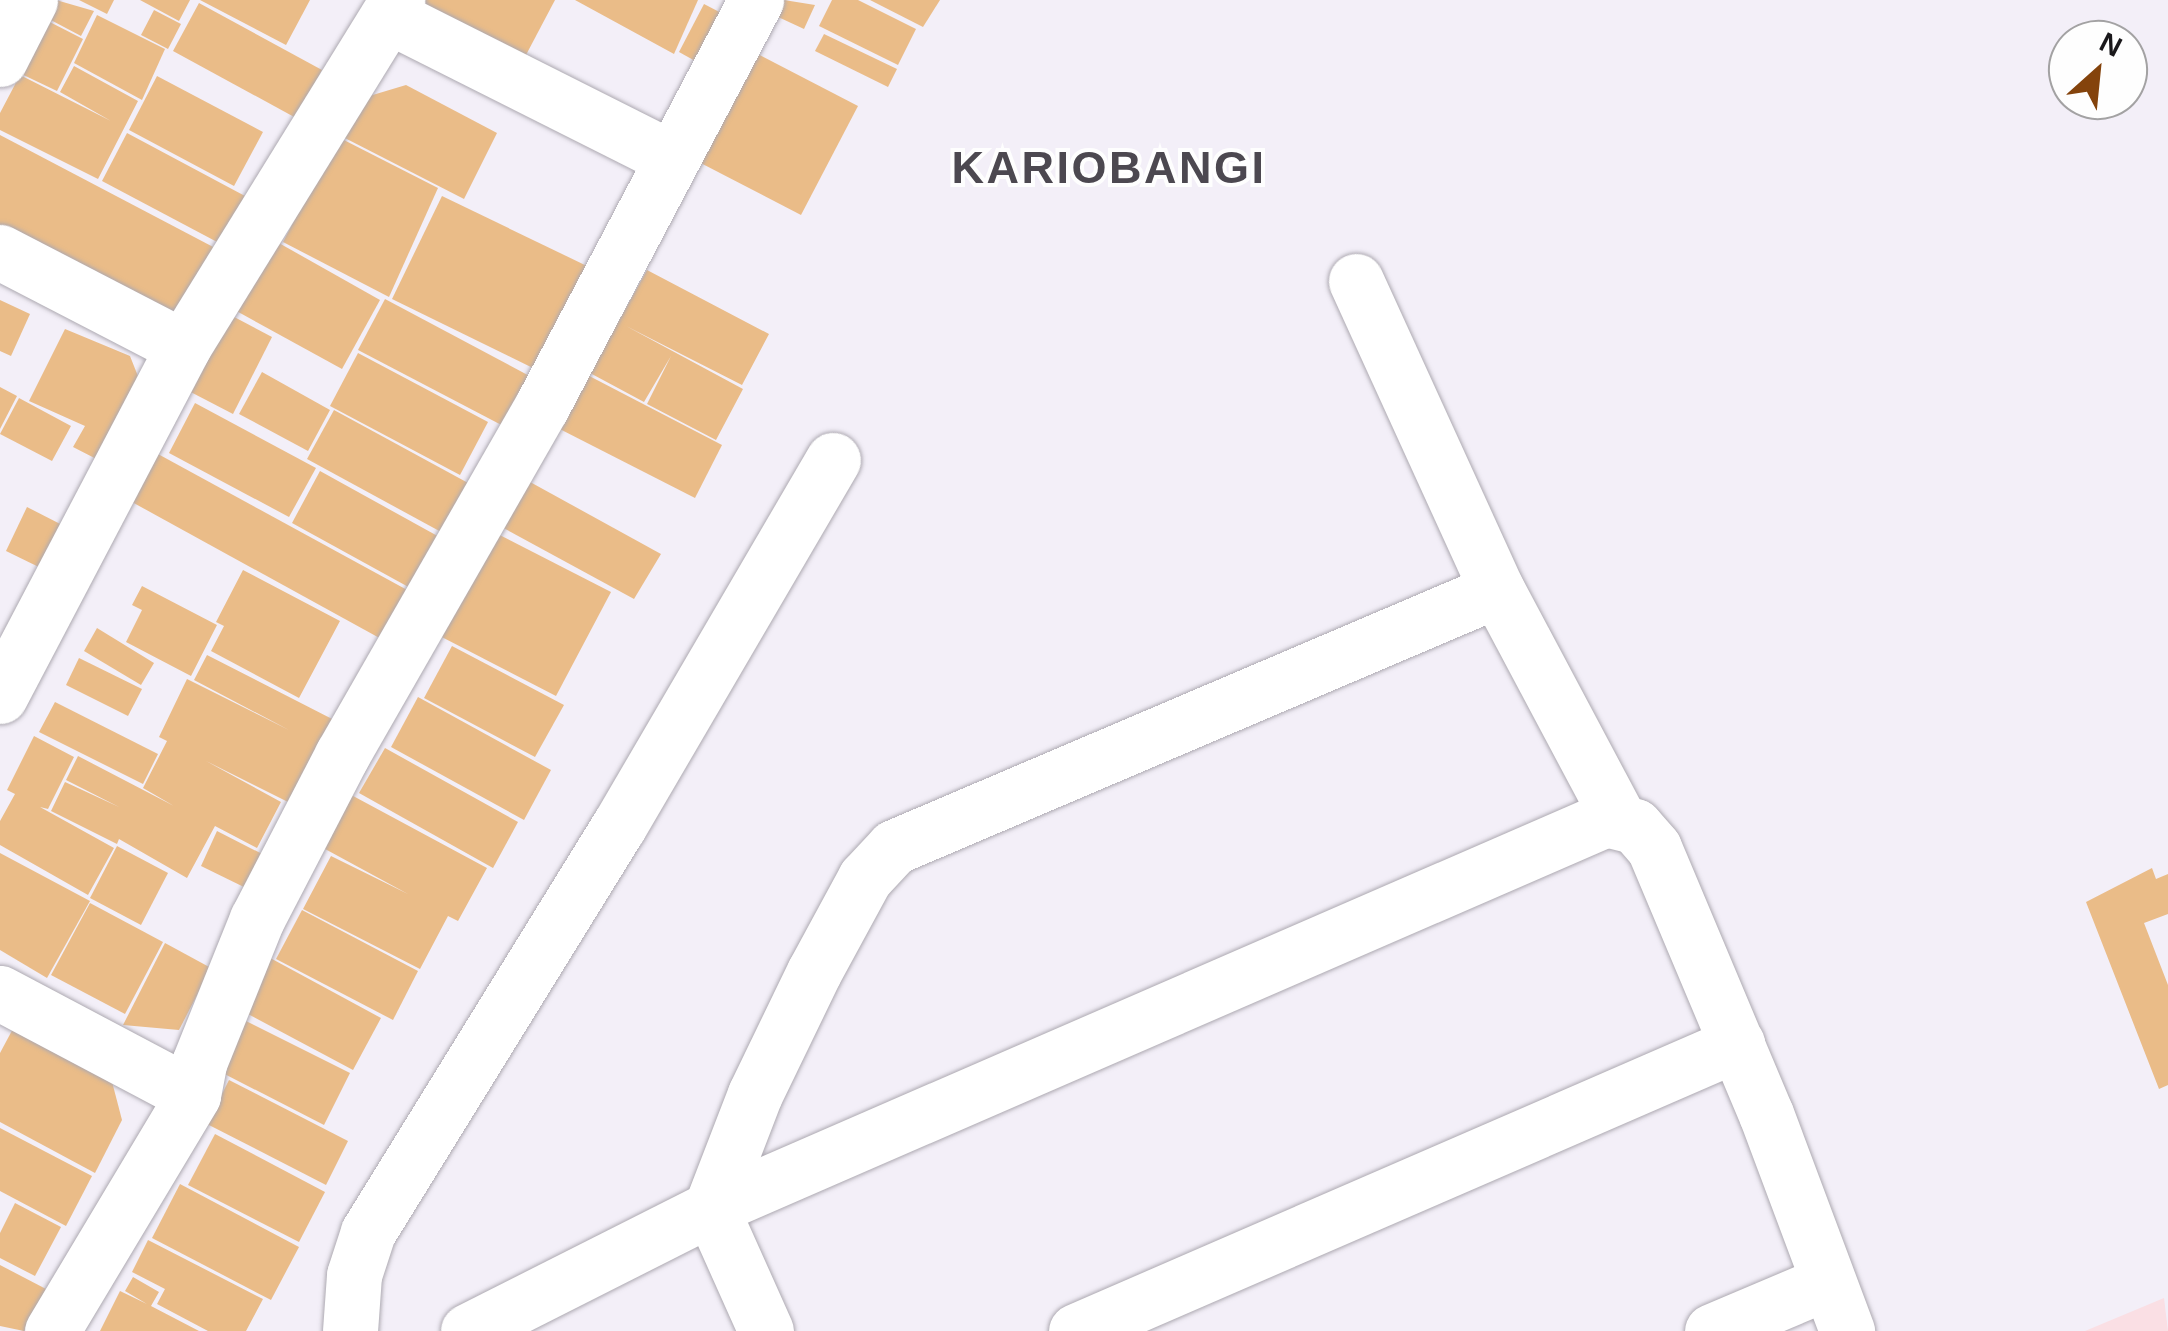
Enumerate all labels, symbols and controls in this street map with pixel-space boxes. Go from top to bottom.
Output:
north arrow [2048,20,2148,120]
text: N [2095,26,2127,63]
district label: KARIOBANGI [952,141,1266,195]

